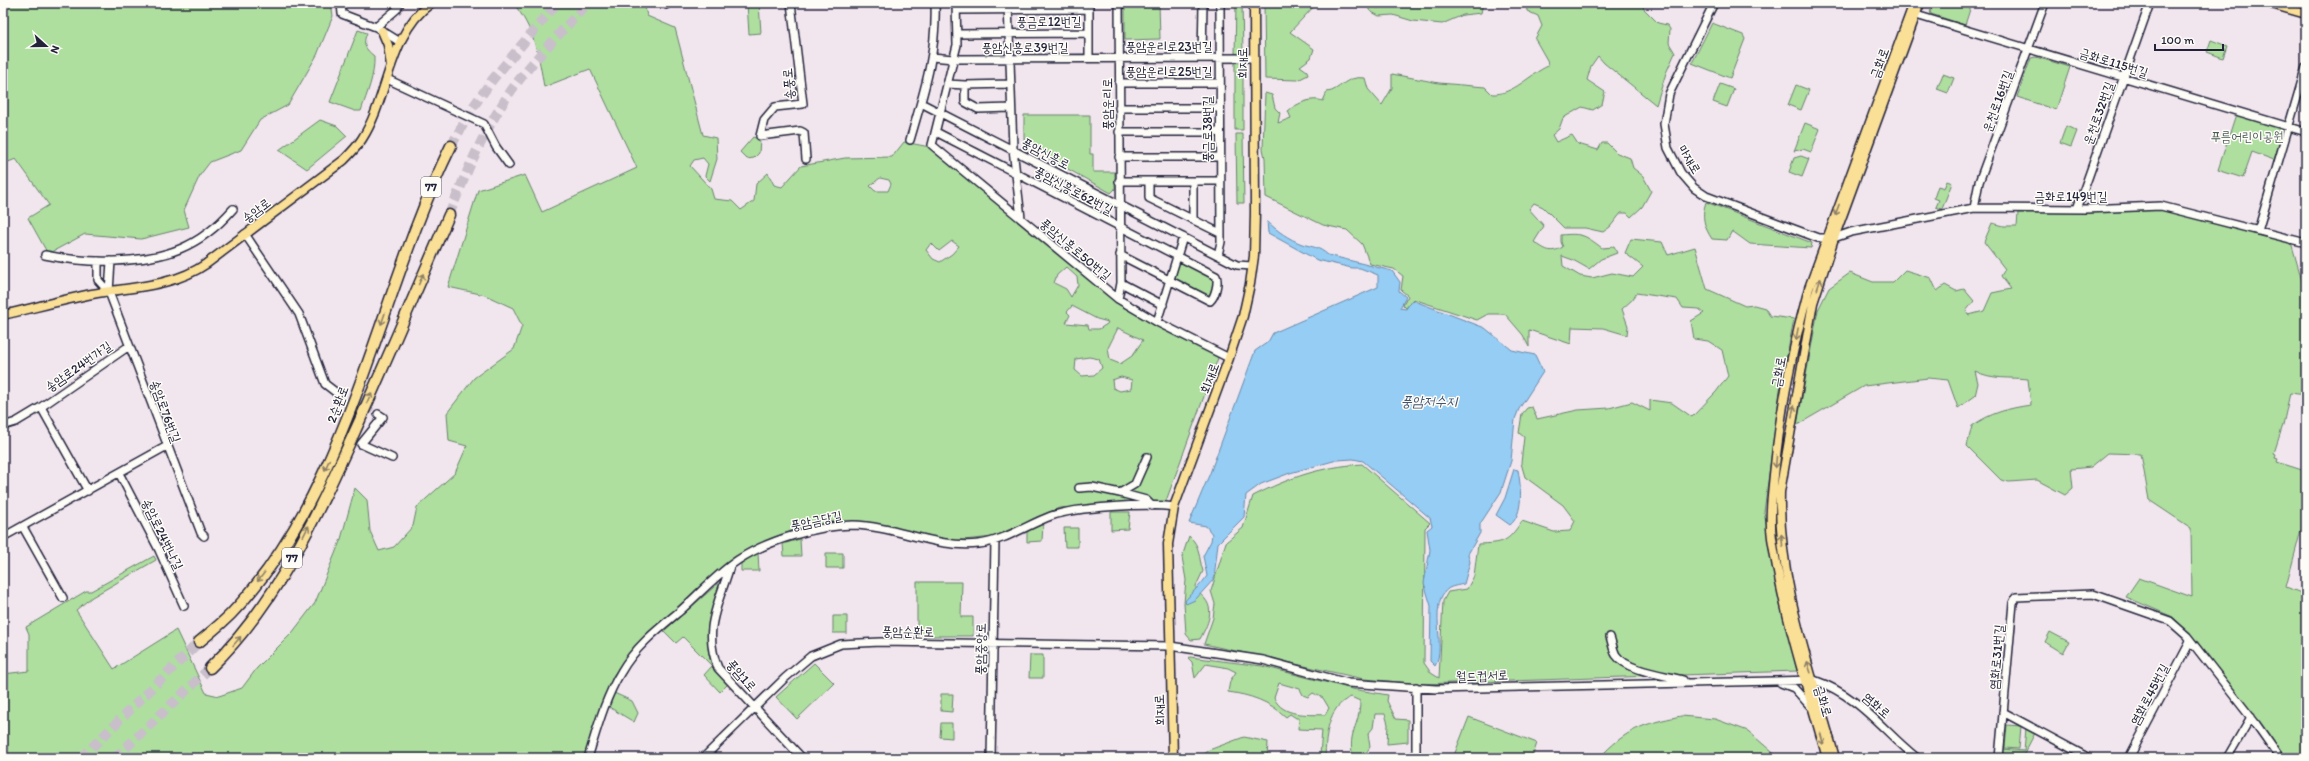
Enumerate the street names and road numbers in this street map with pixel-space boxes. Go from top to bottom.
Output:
street label: 풍금로12번길 [1016,14,1082,29]
street label: 풍암운리로23번길 [1125,39,1213,54]
street label: 풍암신흥로39번길 [981,40,1069,55]
street label: 금화로115번길 [2078,45,2150,80]
street label: 금화로 [1867,46,1892,80]
street label: 회재로 [1235,47,1250,79]
street label: 풍암운리로25번길 [1126,64,1212,79]
street label: 송풍로 [780,68,797,100]
street label: 운천로16번길 [1979,68,2016,134]
street label: 풍암운리로 [1100,78,1115,130]
street label: 운천로32번길 [2080,79,2117,147]
street label: 풍금로38번길 [1200,96,1215,162]
street label: 풍암신흥로 [1019,135,1072,172]
street label: 마재로 [1675,142,1704,177]
street label: 풍암신흥로62번길 [1032,163,1116,217]
road number: 77 [421,177,441,197]
street label: 금화로149번길 [2035,189,2107,204]
street label: 송암로 [239,195,273,226]
street label: 풍암신흥로50번길 [1037,215,1114,283]
street label: 송암로24번가길 [42,338,114,395]
street label: 금화로 [1768,355,1789,389]
street label: 회재로 [1197,361,1222,395]
street label: 송암로76번길 [147,378,184,445]
street label: 2순환로 [324,384,351,425]
street label: 송암로24번나길 [139,496,186,572]
street label: 풍암금당길 [789,508,843,533]
road number: 77 [282,548,302,568]
street label: 풍암중앙로 [973,623,988,675]
street label: 풍암순환로 [882,624,934,639]
street label: 염화로31번길 [1986,624,2007,690]
street label: 풍암1로 [724,656,760,694]
street label: 염화로45번길 [2127,661,2172,727]
street label: 월드컵서로 [1456,667,1508,684]
street label: 금화로 [1812,684,1835,718]
street label: 염화로 [1860,689,1893,721]
street label: 회재로 [1151,694,1168,726]

